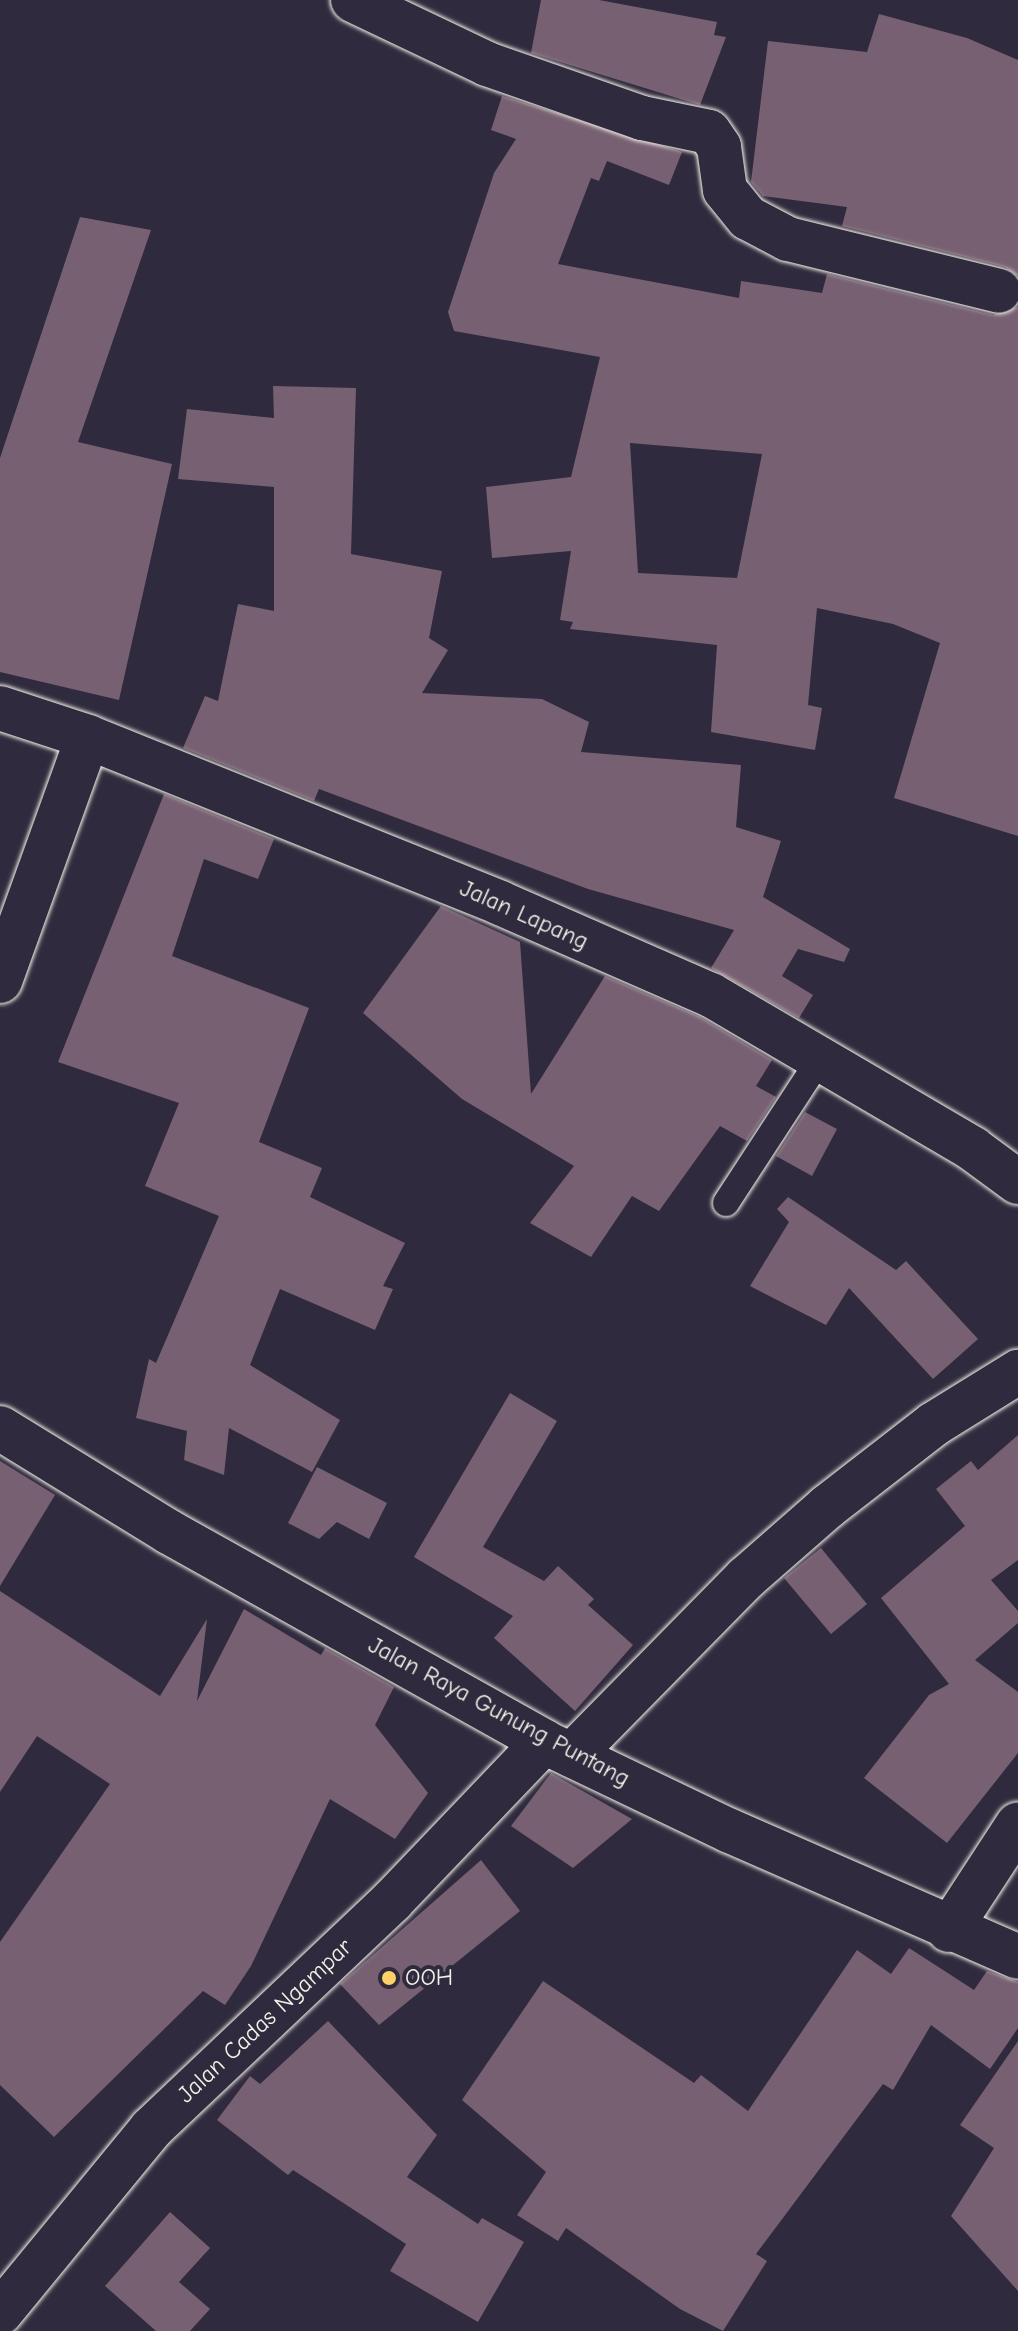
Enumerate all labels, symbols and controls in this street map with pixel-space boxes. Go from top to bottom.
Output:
street label: Jalan Lapang [455,874,593,956]
street label: Jalan Raya Gunung Puntang [363,1631,635,1793]
street label: Jalan Cadas Ngampar [172,1933,358,2109]
place label: OOH [405,1964,453,1992]
marker: OOH [380,1969,398,1987]

